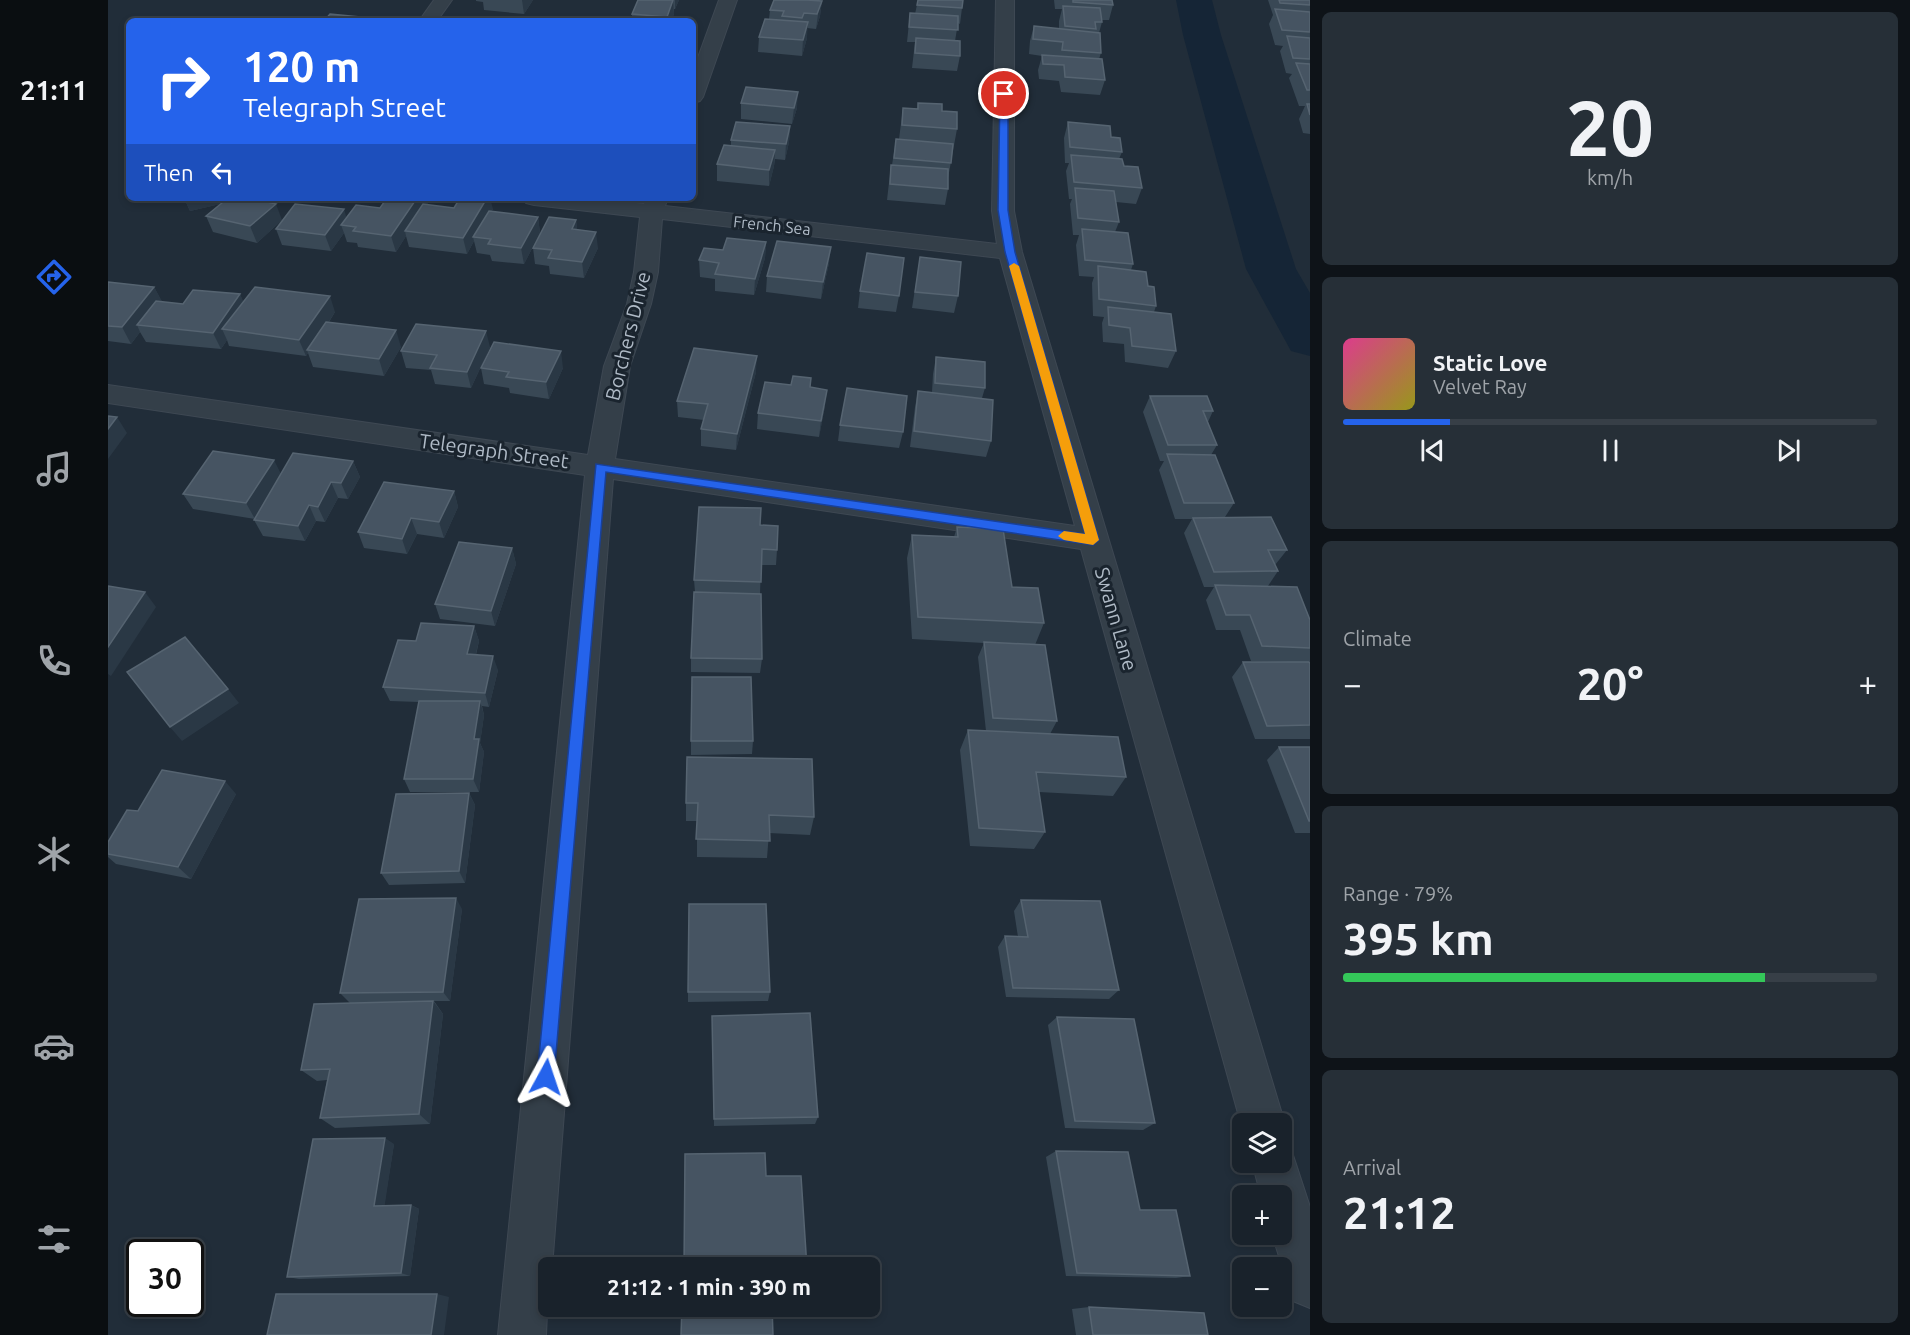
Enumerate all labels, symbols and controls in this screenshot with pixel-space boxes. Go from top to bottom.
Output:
icon: right [144,42,222,120]
text: 120 m [243,43,360,90]
pin [978,68,1029,119]
text: 21:11 [20,75,88,105]
icon: arrive [987,77,1020,110]
text: 20 [1566,83,1654,171]
text: Telegraph Street [243,92,446,122]
icon: left [206,156,239,189]
text: Then [144,160,194,185]
text: km/h [1587,166,1633,189]
street label: French Sea [732,212,812,238]
icon: directions [33,256,75,298]
street label: Borchers Drive [600,269,655,403]
text: Static Love [1433,350,1548,375]
text: Velvet Ray [1433,375,1527,398]
street label: Telegraph Street [418,429,570,472]
icon: previous [1416,434,1449,467]
icon: pause [1594,434,1627,467]
icon: next [1772,434,1805,467]
icon: music [33,448,75,490]
street label: Swann Lane [1091,564,1142,673]
text: Climate [1343,627,1412,650]
icon: phone [33,640,75,682]
text: 20° [1577,658,1643,709]
text: − [1343,665,1362,702]
text: + [1858,665,1877,702]
icon: climate [33,833,75,875]
text: Range · 79% [1343,882,1453,905]
text: 395 km [1343,913,1494,964]
icon: car [33,1025,75,1067]
position arrow [514,1045,578,1109]
map controls [1232,1113,1292,1317]
button: layers [1232,1113,1292,1173]
text: Arrival [1343,1156,1401,1179]
button: + [1232,1185,1292,1245]
text: 21:12 [1343,1187,1456,1238]
icon: filters [33,1218,75,1260]
speed limit sign: 30 [126,1239,204,1317]
button: − [1232,1257,1292,1317]
text: 21:12 · 1 min · 390 m [607,1274,811,1299]

